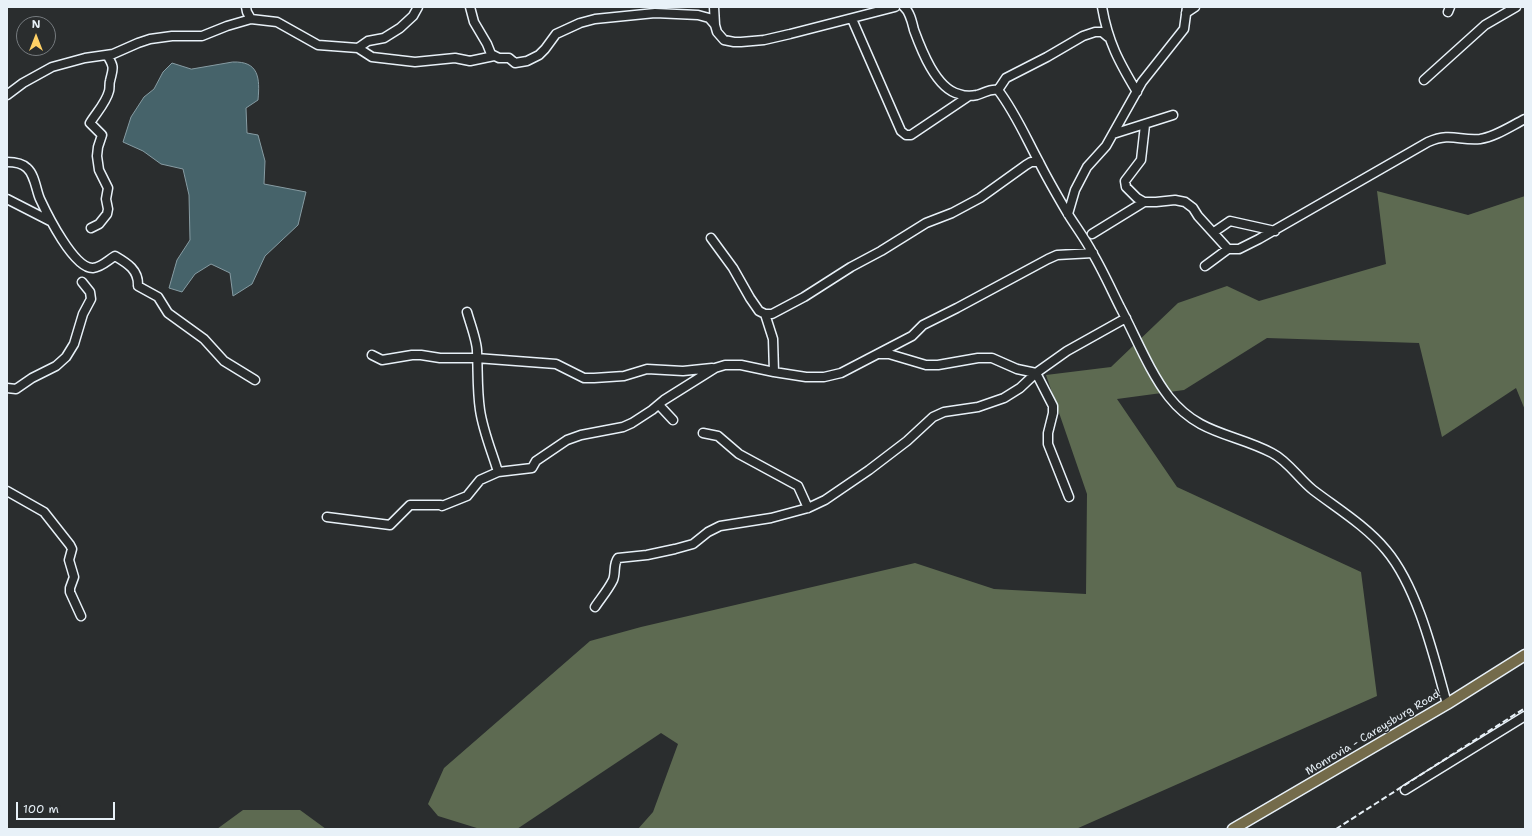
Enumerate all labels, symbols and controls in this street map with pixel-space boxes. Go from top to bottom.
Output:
north arrow [16,16,56,56]
text: N [32,17,40,32]
street label: Monrovia - Careysburg Road [1303,688,1443,778]
scale bar [18,794,117,820]
text: 100 m [23,801,59,817]

